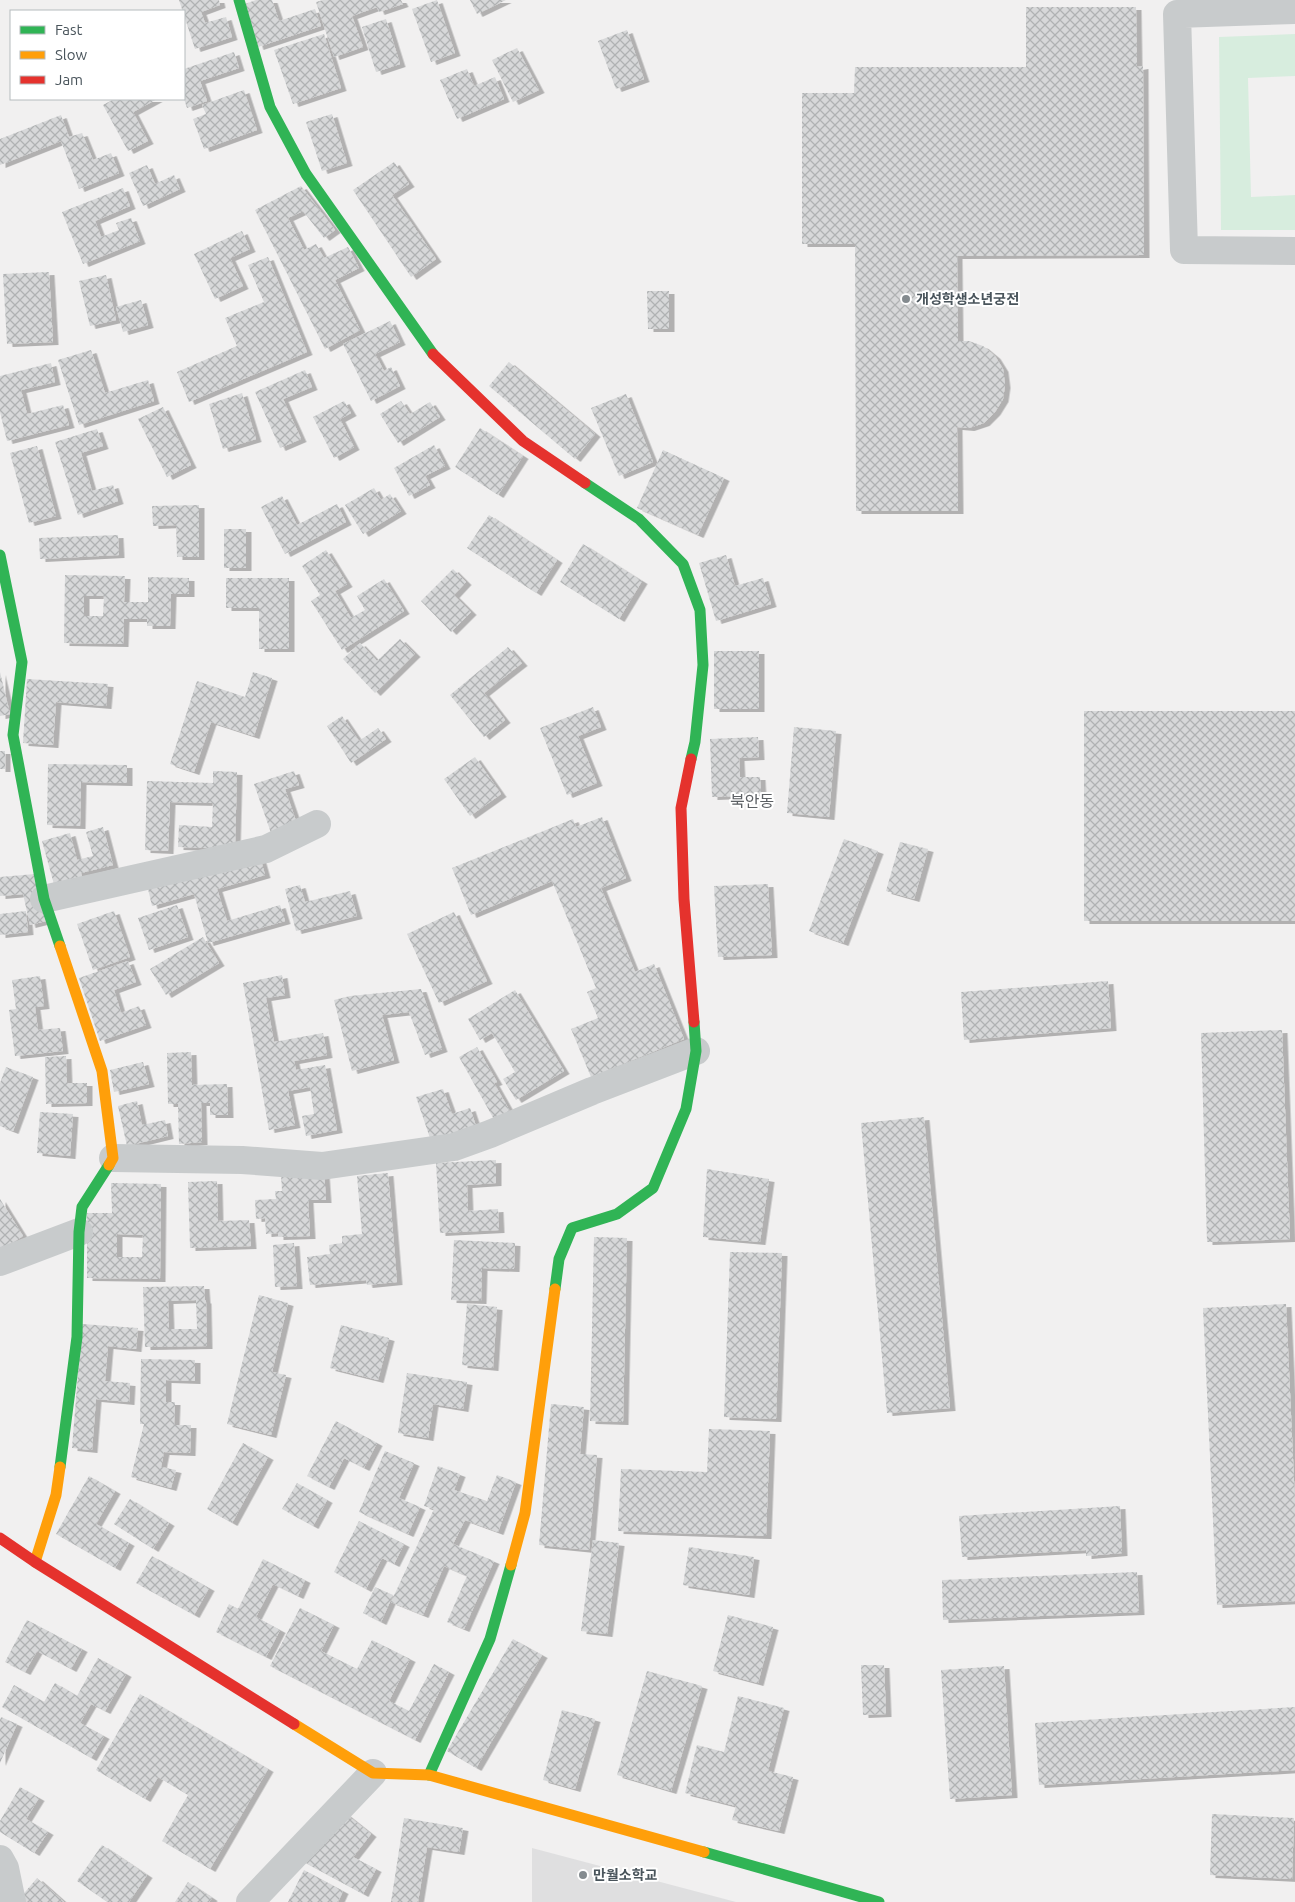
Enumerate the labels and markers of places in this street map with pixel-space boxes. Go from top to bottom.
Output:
place label: 개성학생소년궁전 [916,291,1019,307]
marker: 개성학생소년궁전 [900,293,912,305]
place label: 만월소학교 [593,1867,658,1883]
marker: 만월소학교 [577,1869,589,1881]

